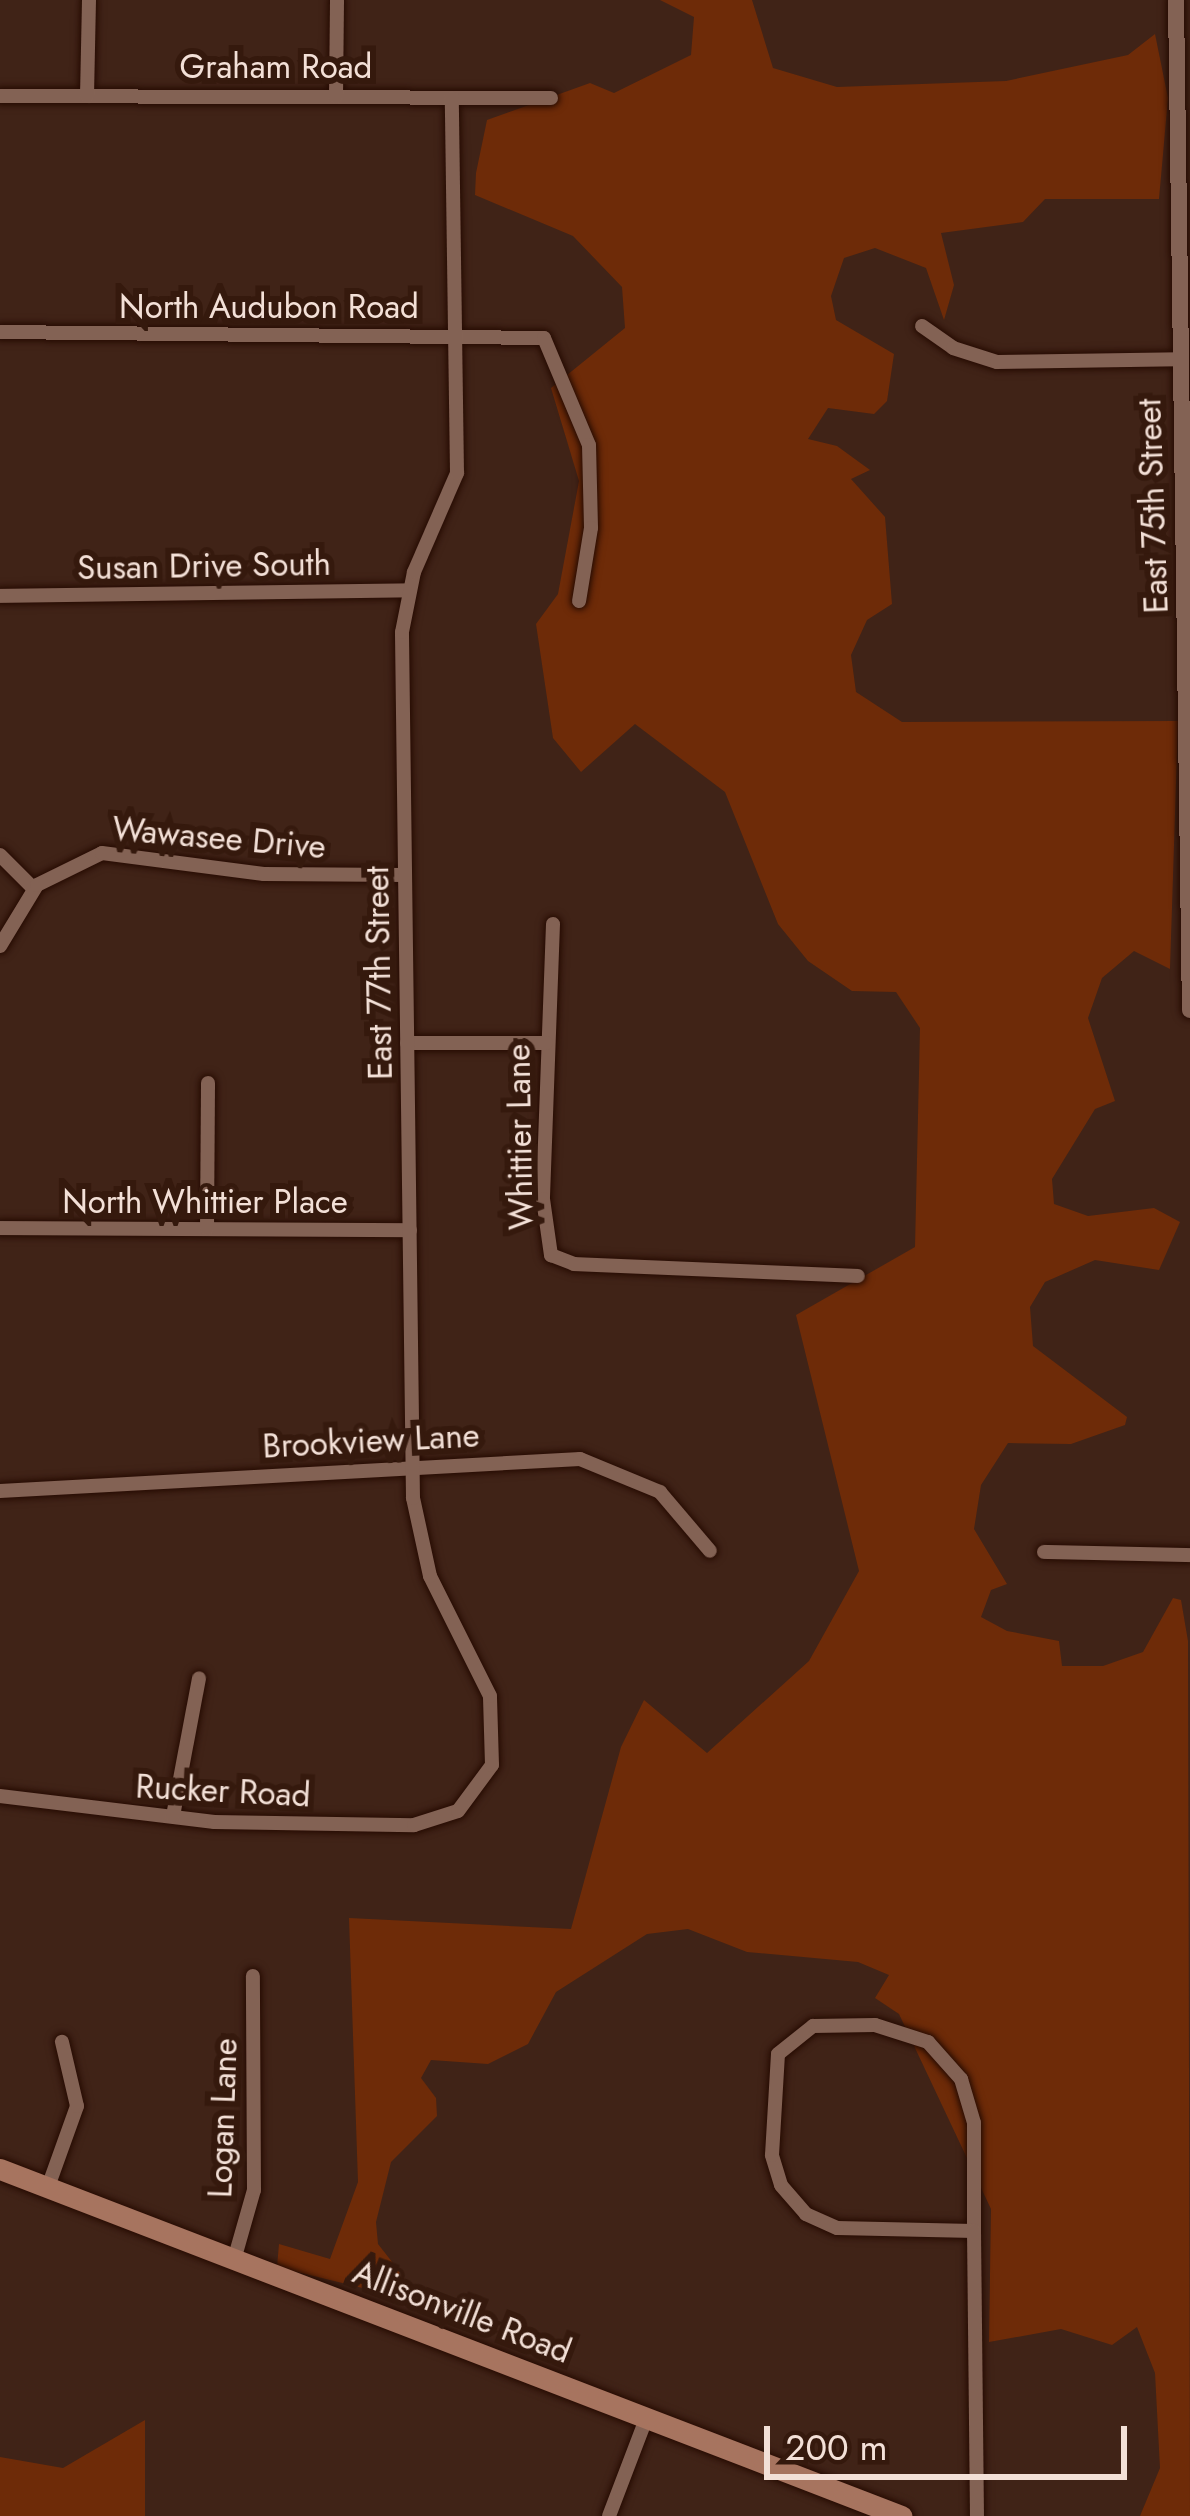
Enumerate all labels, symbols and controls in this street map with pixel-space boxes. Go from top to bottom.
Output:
street label: Graham Road [180,47,372,87]
street label: North Audubon Road [119,287,419,327]
street label: East 75th Street [1129,398,1177,614]
street label: Susan Drive South [77,544,331,588]
street label: Wawasee Drive [111,809,327,867]
street label: East 77th Street [357,866,401,1080]
street label: Whittier Lane [499,1044,541,1230]
street label: North Whittier Place [62,1182,348,1222]
street label: Brookview Lane [261,1416,481,1466]
street label: Rucker Road [135,1767,311,1815]
street label: Logan Lane [200,2037,246,2199]
street label: Allisonville Road [347,2252,577,2372]
scale bar [770,2402,1133,2476]
text: 200 m [785,2421,888,2473]

